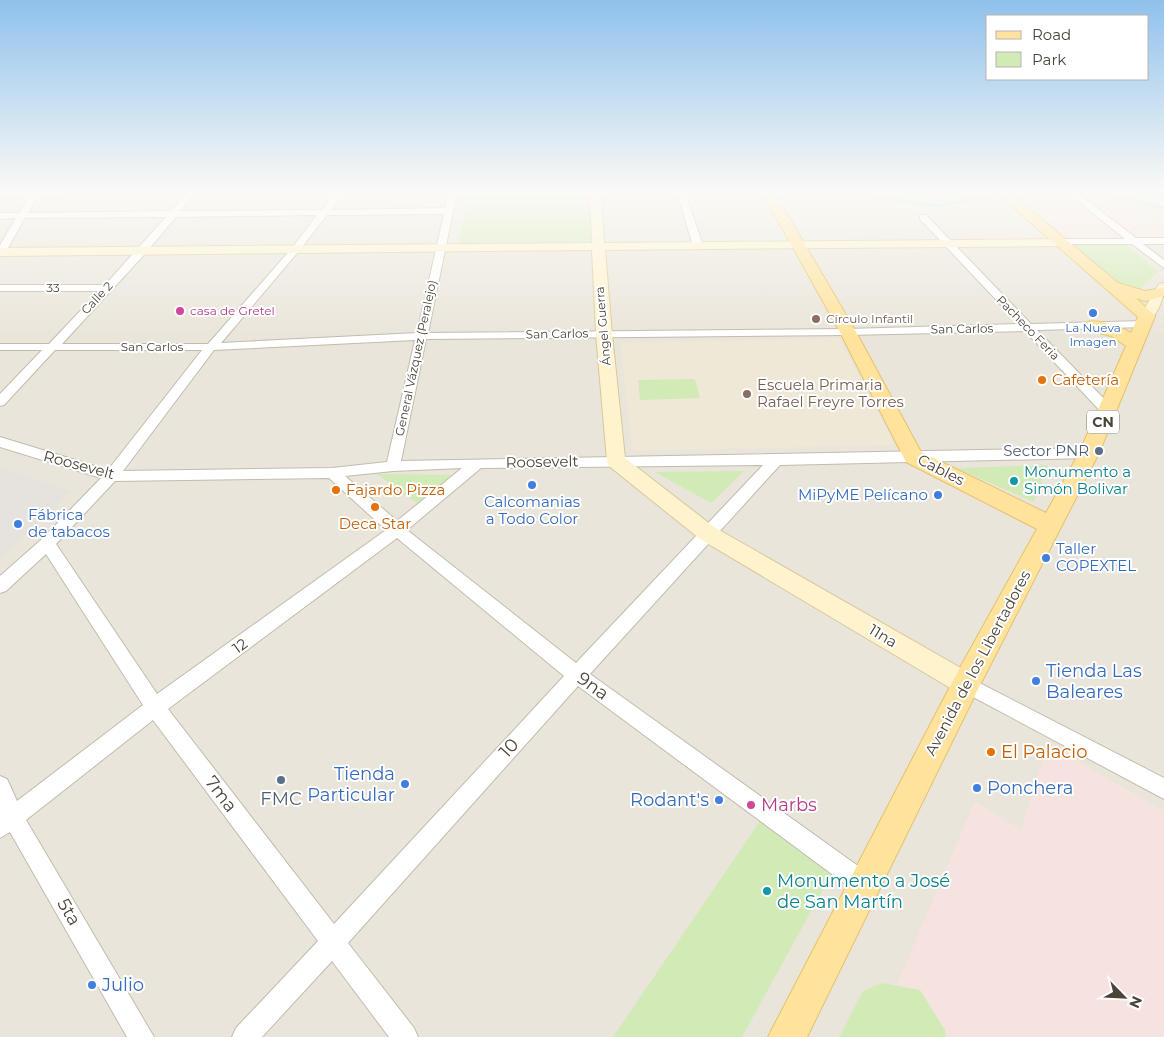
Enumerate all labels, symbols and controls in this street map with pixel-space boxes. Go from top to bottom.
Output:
legend [986,15,1149,80]
text: Road [1032,25,1071,44]
text: Park [1032,50,1066,69]
street label: Calle 2 [78,278,116,317]
street label: General Vázquez (Peralejo) [392,278,439,437]
street label: 33 [46,280,60,295]
street label: Ángel Guerra [592,286,613,366]
street label: Pacheco Feria [994,292,1063,363]
place label: casa de Gretel [190,303,275,318]
marker: casa de Gretel [174,305,186,317]
marker: La Nueva Imagen [1087,307,1099,319]
place label: Círculo Infantil [826,311,913,326]
marker: Círculo Infantil [810,313,822,325]
street label: San Carlos [931,320,994,337]
place label: La Nueva Imagen [1065,320,1121,349]
street label: San Carlos [526,325,589,342]
street label: San Carlos [121,339,183,354]
place label: Cafetería [1052,370,1119,389]
marker: Cafetería [1036,374,1048,386]
place label: Escuela Primaria Rafael Freyre Torres [757,375,904,411]
marker: Escuela Primaria Rafael Freyre Torres [741,388,753,400]
road number: CN [1087,411,1119,434]
place label: Sector PNR [1003,441,1089,460]
marker: Sector PNR [1093,445,1105,457]
street label: Roosevelt [41,446,117,483]
street label: Cables [915,450,968,489]
street label: Roosevelt [505,451,579,472]
place label: Monumento a Simón Bolivar [1024,462,1131,498]
marker: Monumento a Simón Bolivar [1008,475,1020,487]
marker: Calcomanias a Todo Color [526,479,538,491]
place label: Fajardo Pizza [346,480,445,499]
marker: Fajardo Pizza [330,484,342,496]
place label: MiPyME Pelícano [798,485,928,504]
marker: MiPyME Pelícano [932,489,944,501]
place label: Calcomanias a Todo Color [484,492,580,528]
marker: Deca Star [369,501,381,513]
place label: Fábrica de tabacos [28,505,110,541]
place label: Deca Star [339,514,411,533]
marker: Fábrica de tabacos [12,518,24,530]
place label: Taller COPEXTEL [1056,539,1136,575]
marker: Taller COPEXTEL [1040,552,1052,564]
street label: Avenida de los Libertadores [921,567,1035,759]
street label: 11na [866,620,901,651]
street label: 12 [228,634,251,657]
place label: Tienda Las Baleares [1046,660,1142,703]
street label: 9na [573,667,613,705]
marker: Tienda Las Baleares [1030,675,1042,687]
street label: 10 [495,734,523,762]
place label: El Palacio [1001,741,1087,763]
marker: El Palacio [985,746,997,758]
place label: Tienda Particular [307,763,395,806]
street label: 7ma [200,771,242,817]
marker: FMC [275,774,287,786]
place label: Ponchera [987,777,1073,799]
marker: Tienda Particular [399,778,411,790]
marker: Ponchera [971,782,983,794]
place label: FMC [260,788,302,810]
place label: Rodant's [630,789,709,811]
marker: Rodant's [713,794,725,806]
place label: Marbs [761,794,817,816]
marker: Marbs [745,799,757,811]
place label: Monumento a José de San Martín [777,870,950,913]
marker: Monumento a José de San Martín [761,885,773,897]
street label: 5ta [53,894,85,930]
north arrow [1099,972,1149,1022]
place label: Julio [101,974,144,996]
marker: Julio [86,979,98,991]
text: N [1125,993,1146,1011]

